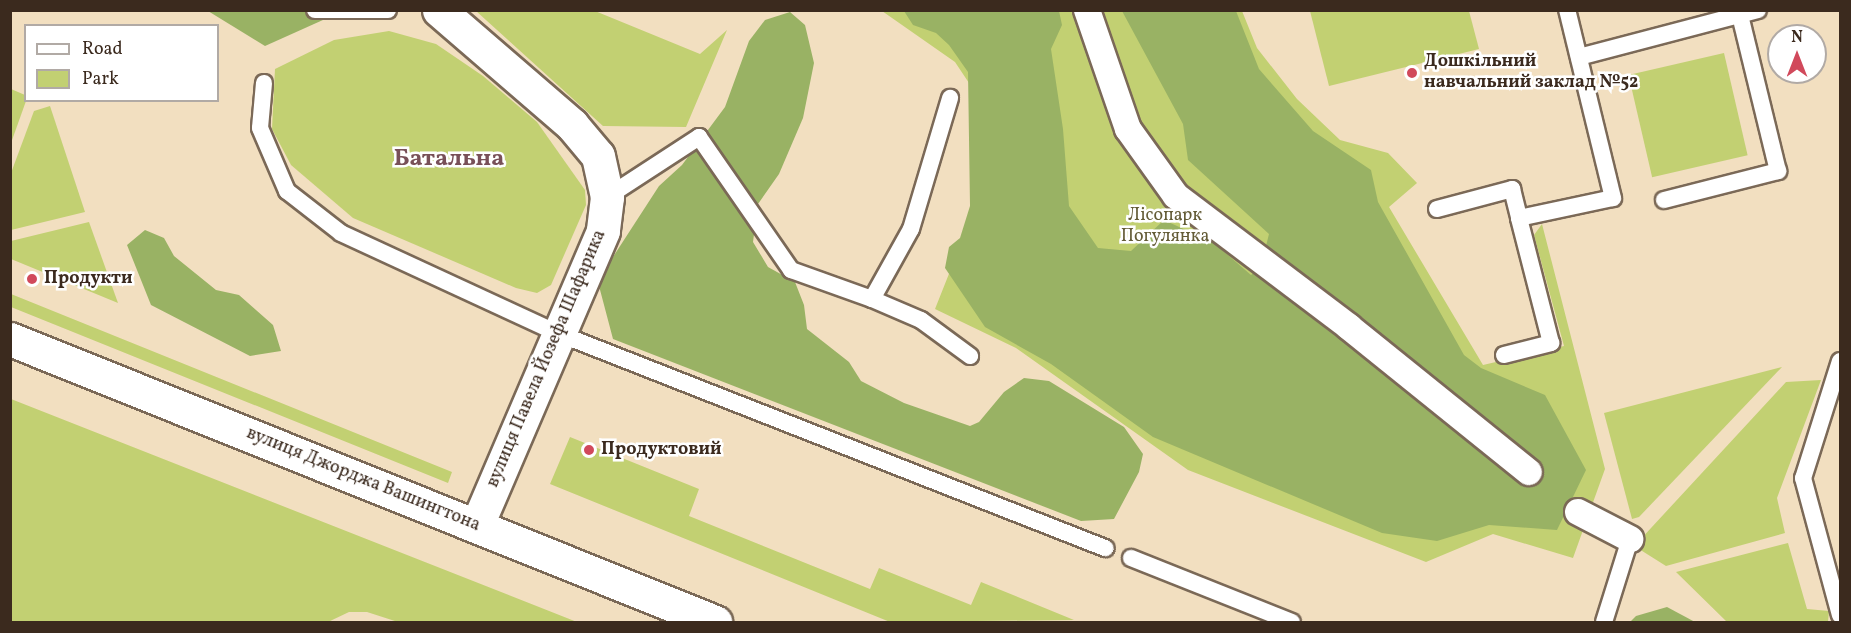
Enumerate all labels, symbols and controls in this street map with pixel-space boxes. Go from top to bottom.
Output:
legend [24,24,219,102]
north arrow [1767,24,1827,84]
text: N [1791,27,1803,49]
text: Road [82,37,123,62]
place label: Дошкільний навчальний заклад №52 [1424,52,1638,94]
marker: Дошкільний навчальний заклад №52 [1405,66,1419,80]
text: Park [82,67,119,92]
district label: Батальна [394,146,504,174]
park label: Лісопарк Погулянка [1121,206,1209,248]
street label: вулиця Павела Йозефа Шафарика [483,227,611,491]
place label: Продукти [44,268,133,290]
marker: Продукти [25,272,39,286]
street label: вулиця Джорджа Вашингтона [243,423,483,537]
place label: Продуктовий [601,439,722,461]
marker: Продуктовий [582,443,596,457]

